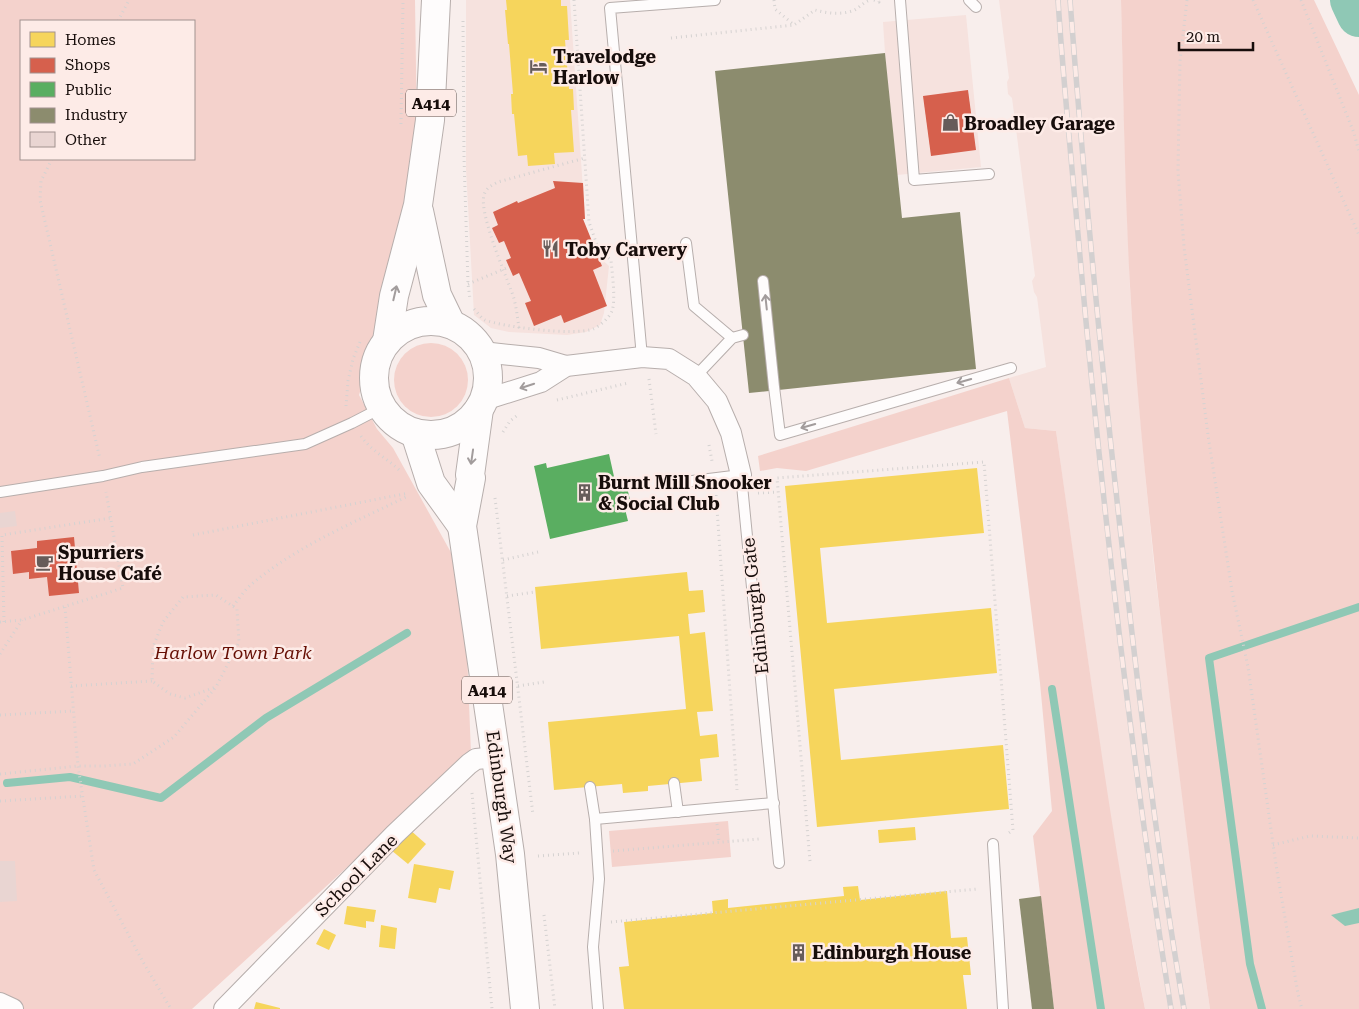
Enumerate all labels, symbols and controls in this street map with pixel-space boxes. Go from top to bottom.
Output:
legend [20,20,195,160]
scale bar [1179,20,1253,52]
text: 20 m [1186,28,1221,46]
text: Homes [65,31,116,49]
place label: Travelodge Harlow [553,46,656,88]
text: Shops [65,56,110,74]
hotel icon: Travelodge Harlow [529,56,549,76]
text: Public [65,81,112,99]
road number: A414 [406,90,456,116]
text: Industry [65,106,127,124]
shop icon: Broadley Garage [940,113,960,133]
place label: Broadley Garage [964,113,1116,134]
text: Other [65,131,107,149]
restaurant icon: Toby Carvery [541,239,561,259]
place label: Toby Carvery [565,239,687,260]
one-way arrow [391,285,400,301]
one-way arrow [761,295,771,311]
one-way arrow [957,377,973,387]
one-way arrow [519,382,535,391]
one-way arrow [801,422,817,432]
one-way arrow [467,449,477,465]
place label: Burnt Mill Snooker & Social Club [598,472,772,514]
building icon: Burnt Mill Snooker & Social Club [574,482,594,502]
street label: Edinburgh Gate [737,537,773,675]
place label: Spurriers House Café [58,542,162,584]
cafe icon: Spurriers House Café [34,552,54,572]
park label: Harlow Town Park [153,642,312,663]
road number: A414 [462,676,512,704]
street label: Edinburgh Way [482,729,522,865]
street label: School Lane [310,829,402,921]
building icon: Edinburgh House [788,942,808,962]
place label: Edinburgh House [812,942,972,963]

